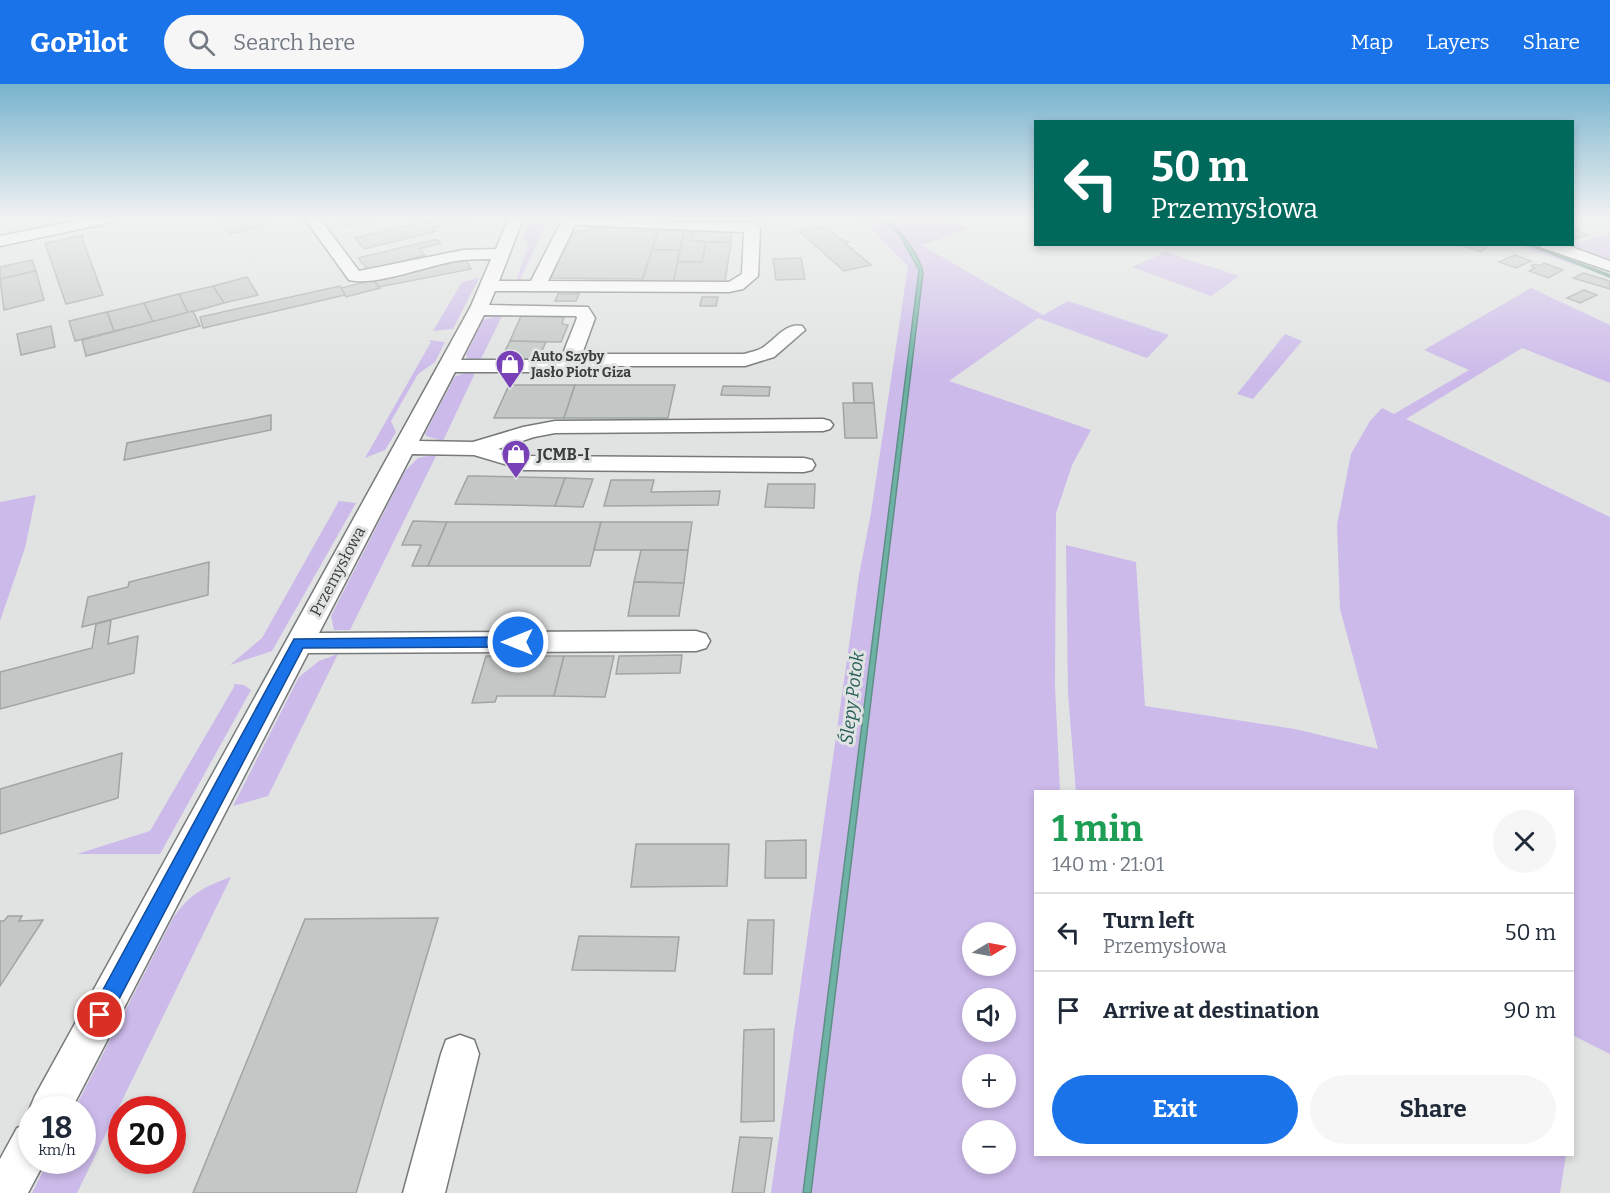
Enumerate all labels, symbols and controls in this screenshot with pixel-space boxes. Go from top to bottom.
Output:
search box [164,15,584,69]
text: GoPilot [30,26,128,59]
icon: search [185,26,218,59]
text: Search here [233,29,355,56]
text: Map [1351,29,1393,55]
text: Layers [1426,29,1490,55]
text: Share [1523,29,1580,55]
text: 50 m [1151,142,1248,192]
icon: left [1052,144,1130,222]
text: Przemysłowa [1151,193,1318,225]
shop icon: Auto Szyby Jasło Piotr Giza [494,348,526,390]
place label: Auto Szyby Jasło Piotr Giza [530,348,631,381]
shop icon: JCMB-I [500,438,532,480]
place label: JCMB-I [536,445,590,464]
street label: Przemysłowa [306,523,369,619]
position arrow [486,610,550,674]
water label: Ślepy Potok [835,650,869,746]
text: 1 min [1052,807,1143,851]
button: close [1493,810,1556,873]
text: 140 m · 21:01 [1052,852,1164,876]
text: Turn left [1103,907,1195,934]
icon: left [1052,916,1085,949]
text: 50 m [1505,919,1556,946]
north arrow [962,922,1016,976]
map controls [962,922,1016,1174]
text: Przemysłowa [1103,934,1227,958]
button: sound [962,988,1016,1042]
pin [74,989,125,1040]
icon: arrive [1052,994,1085,1027]
text: Arrive at destination [1103,997,1319,1024]
text: 90 m [1504,997,1556,1024]
icon: arrive [83,998,116,1031]
button: + [962,1054,1016,1108]
button: Exit [1052,1075,1298,1144]
button: Share [1310,1075,1556,1144]
speed limit sign: 20 [108,1096,186,1174]
text: 18 [41,1110,73,1146]
button: − [962,1120,1016,1174]
text: km/h [38,1141,76,1159]

